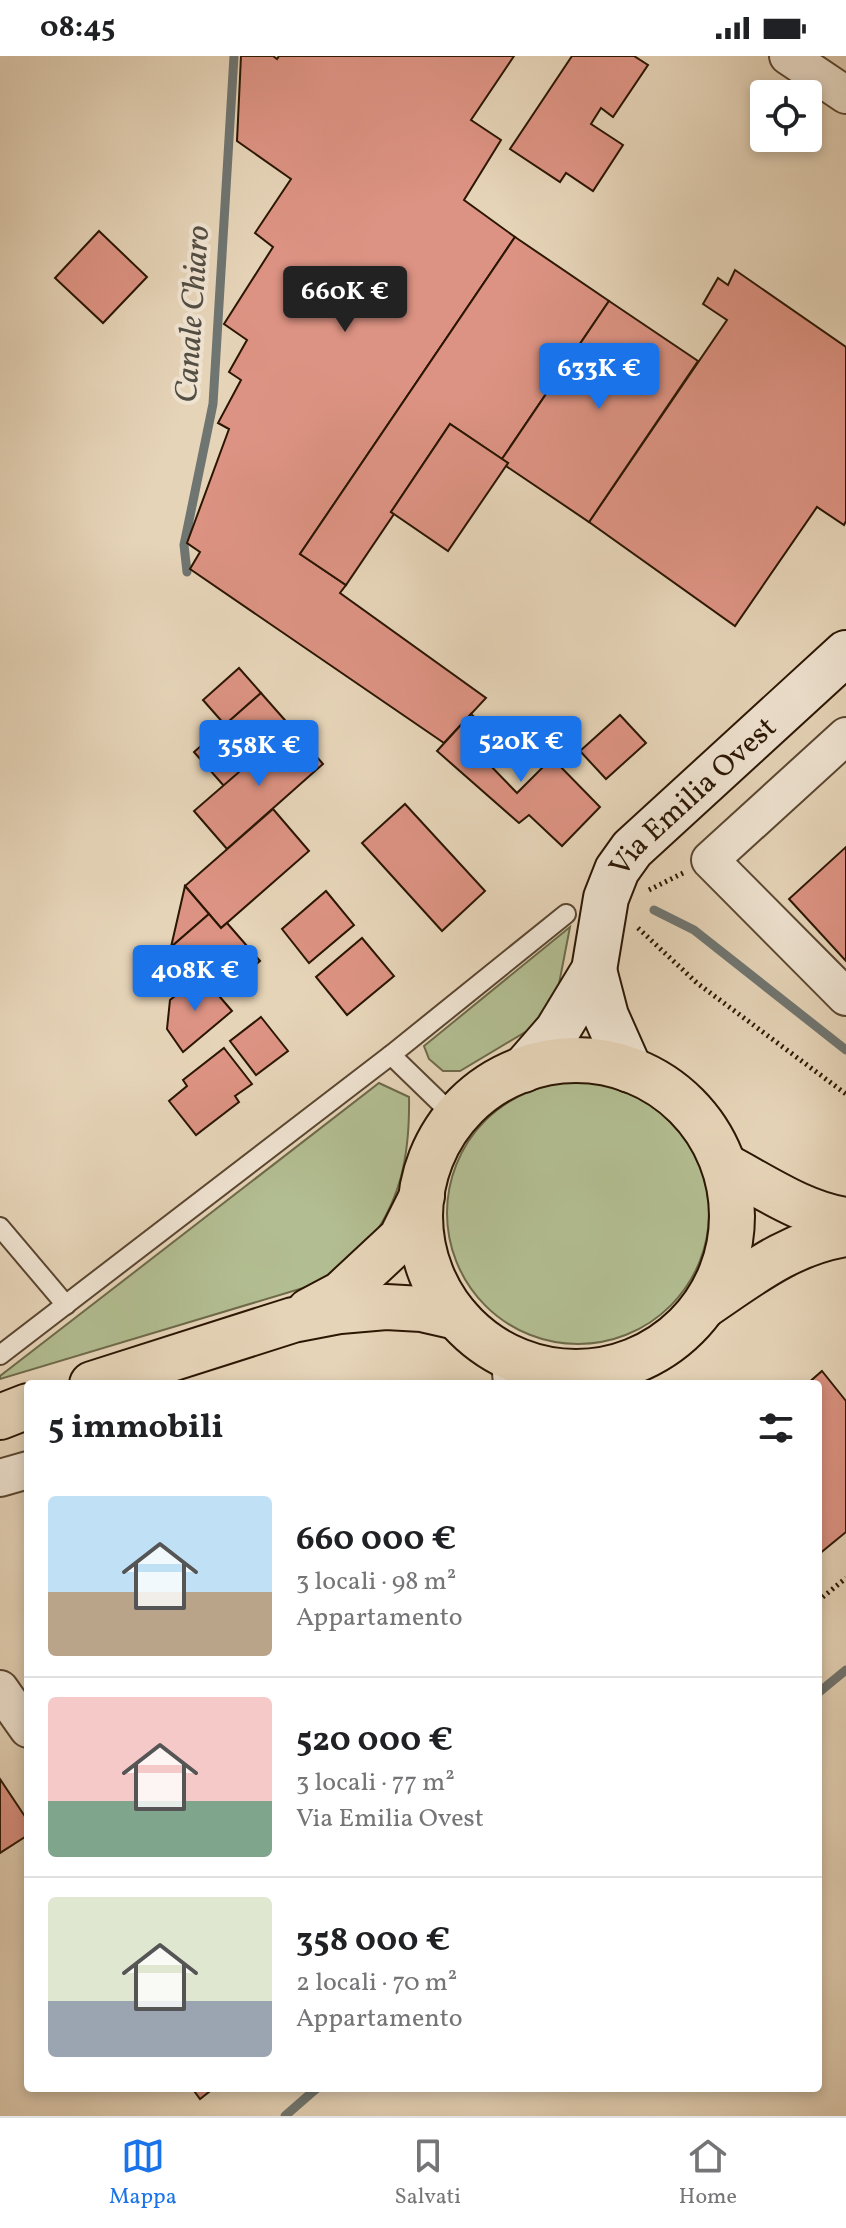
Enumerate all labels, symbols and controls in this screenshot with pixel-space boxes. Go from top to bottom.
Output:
text: 08:45 [40,7,116,49]
map controls [750,80,822,152]
button: locate [750,80,822,152]
water label: Canale Chiaro [166,224,222,404]
pin: 660K € [280,266,410,334]
text: 660K € [301,274,389,310]
pin: 633K € [534,343,664,411]
text: 633K € [557,351,641,387]
street label: Via Emilia Ovest [600,708,786,885]
pin: 520K € [456,716,586,784]
pin: 358K € [194,720,324,788]
text: 520K € [478,724,564,760]
text: 358K € [217,728,301,764]
pin: 408K € [130,945,260,1013]
text: 408K € [151,953,239,989]
text: 5 immobili [48,1405,223,1452]
icon: filters [754,1406,798,1450]
text: 660 000 € [296,1517,456,1564]
icon: home [112,1528,208,1624]
text: 3 locali · 98 m² [296,1564,456,1600]
text: Appartamento [296,1600,463,1636]
text: 520 000 € [296,1718,453,1765]
icon: home [112,1729,208,1825]
text: 3 locali · 77 m² [296,1765,455,1801]
text: Via Emilia Ovest [296,1801,484,1837]
text: 358 000 € [296,1918,450,1965]
icon: home [112,1929,208,2025]
text: 2 locali · 70 m² [296,1965,457,2001]
text: Appartamento [296,2001,463,2037]
tab: Mappa [109,2134,177,2213]
tab: Salvati [395,2134,461,2213]
tab: Home [679,2134,737,2213]

